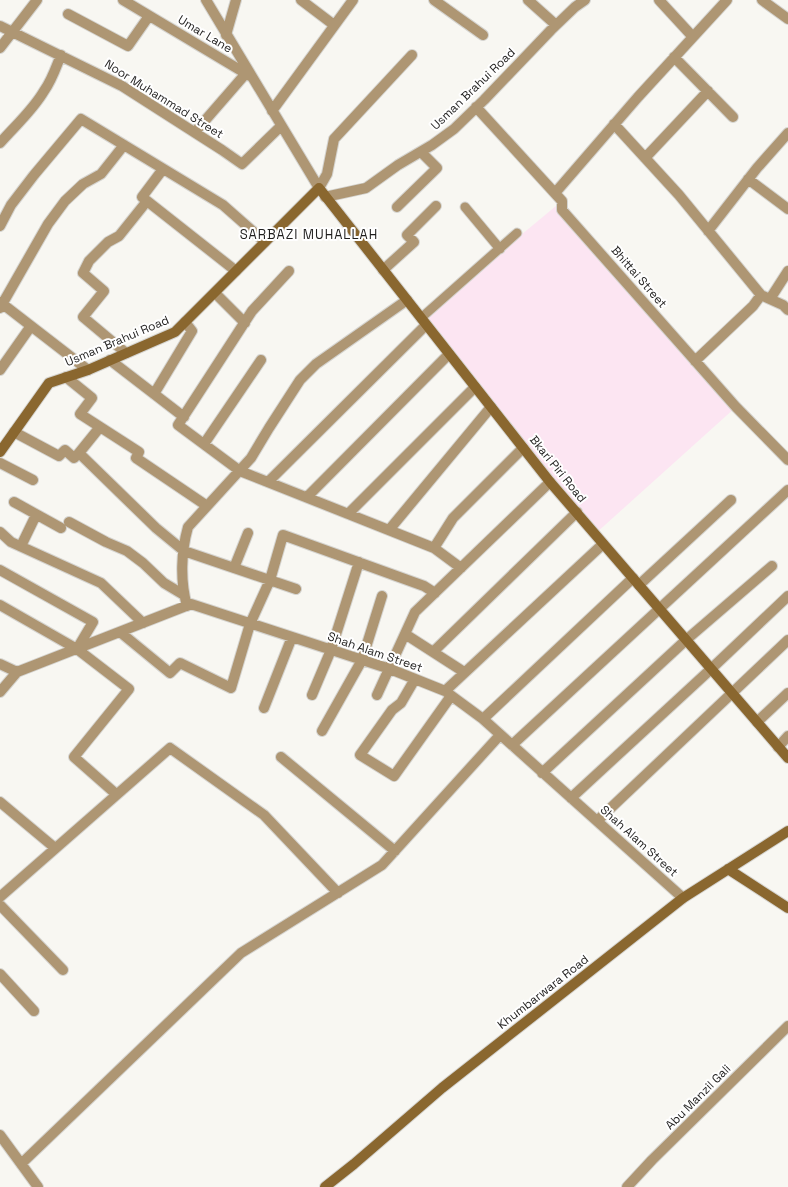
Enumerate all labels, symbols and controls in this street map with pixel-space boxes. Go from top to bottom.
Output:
street label: Umar Lane [175,12,235,56]
street label: Usman Brahui Road [427,45,519,133]
street label: Noor Muhammad Street [102,56,226,142]
district label: SARBAZI MUHALLAH [240,226,378,243]
street label: Bhittai Street [608,243,670,311]
street label: Usman Brahui Road [63,312,171,370]
street label: Bkari Piri Road [526,432,590,506]
street label: Shah Alam Street [325,628,425,676]
street label: Shah Alam Street [597,802,681,880]
street label: Khumbarwara Road [494,951,592,1033]
street label: Abu Manzil Gali [662,1061,734,1133]

